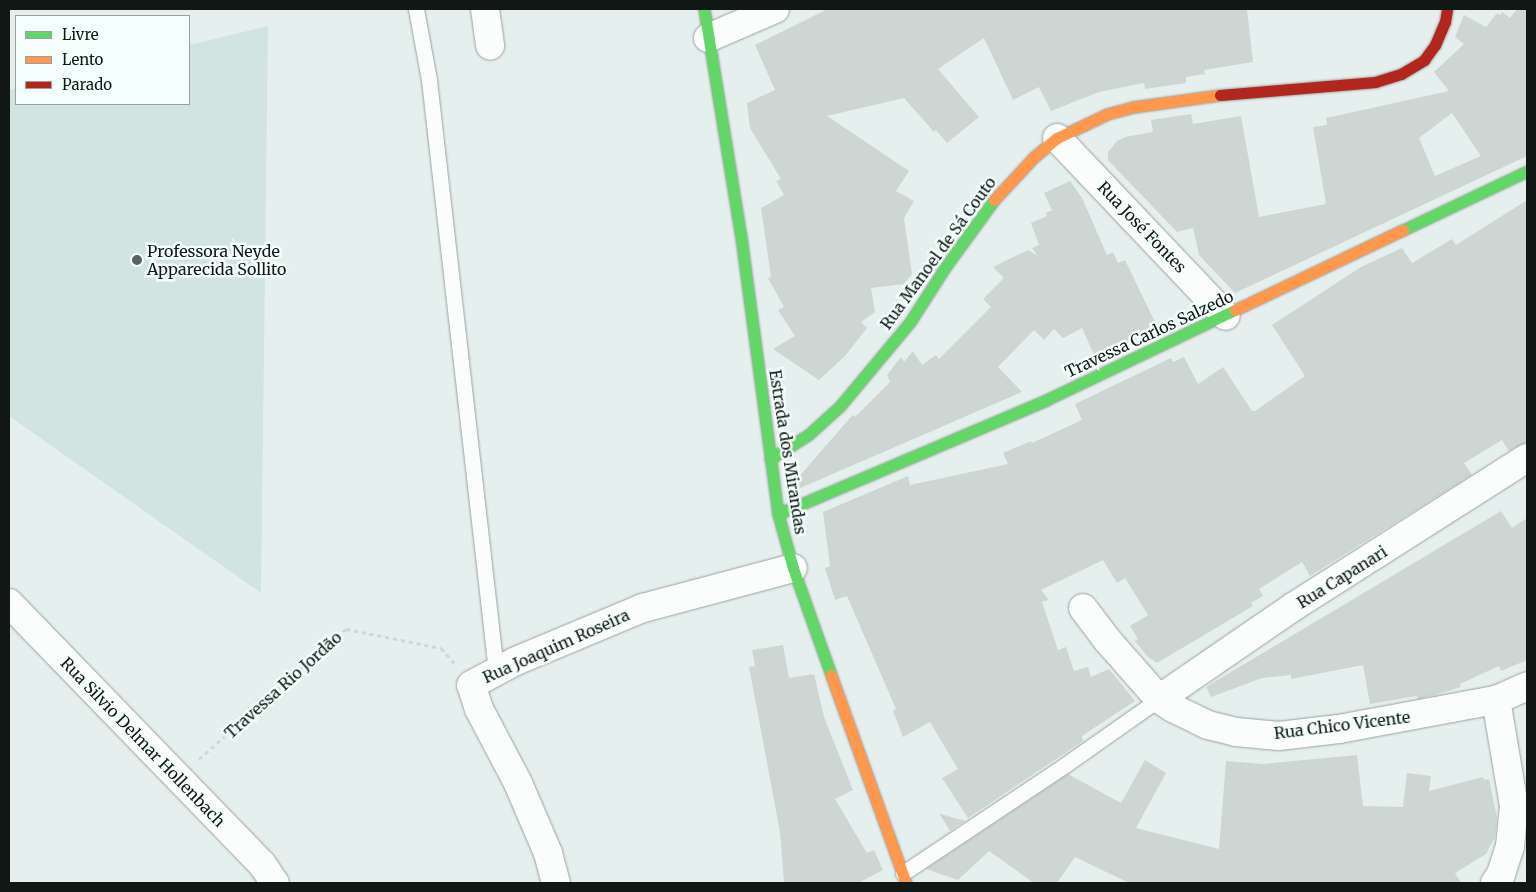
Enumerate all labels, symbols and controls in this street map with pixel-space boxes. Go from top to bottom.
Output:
legend [15,15,190,105]
text: Livre [62,25,99,44]
text: Lento [62,50,103,69]
text: Parado [62,75,112,94]
street label: Rua Manoel de Sá Couto [876,173,1000,333]
street label: Rua José Fontes [1094,177,1190,277]
place label: Professora Neyde Apparecida Sollito [147,241,286,279]
marker: Professora Neyde Apparecida Sollito [131,254,143,266]
street label: Travessa Carlos Salzedo [1062,286,1236,382]
street label: Estrada dos Mirandas [765,368,811,536]
street label: Rua Capanari [1293,542,1391,612]
street label: Rua Joaquim Roseira [480,605,632,687]
street label: Travessa Rio Jordão [221,627,345,743]
street label: Rua Silvio Delmar Hollenbach [57,653,229,831]
street label: Rua Chico Vicente [1273,707,1411,743]

